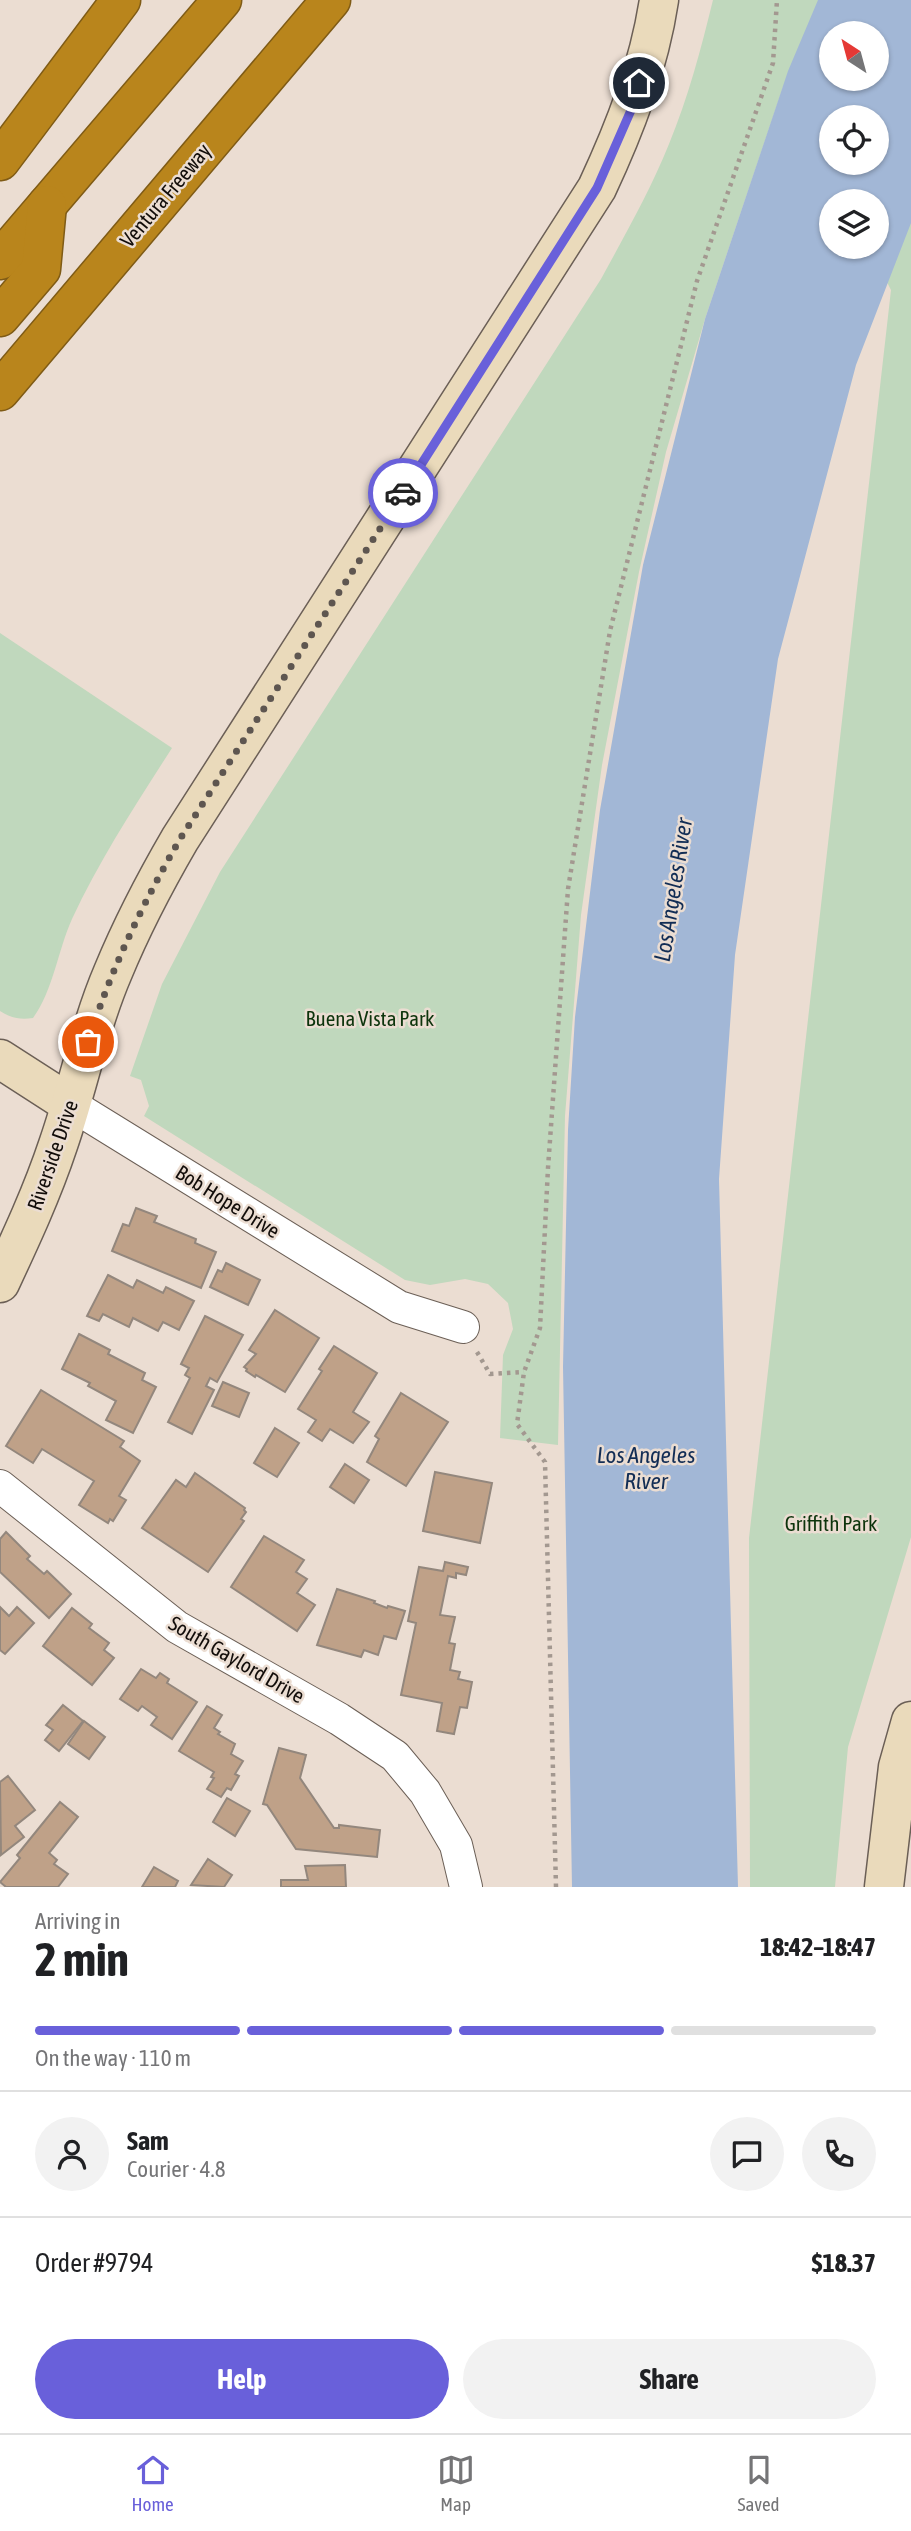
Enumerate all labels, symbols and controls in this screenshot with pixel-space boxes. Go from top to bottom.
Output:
north arrow [819,21,889,91]
map controls [819,21,889,259]
pin [609,53,669,113]
icon: home [620,64,658,102]
button: locate [819,105,889,175]
street label: Ventura Freeway [115,138,215,252]
button: layers [819,189,889,259]
courier [368,458,438,528]
icon: car [384,474,422,512]
water label: Los Angeles River [649,815,697,964]
park label: Buena Vista Park [306,1006,434,1030]
pin [58,1012,118,1072]
icon: bag [69,1023,107,1061]
street label: Riverside Drive [22,1097,82,1213]
street label: Bob Hope Drive [172,1160,284,1242]
water label: Los Angeles River [597,1442,695,1494]
park label: Griffith Park [785,1511,877,1535]
street label: South Gaylord Drive [165,1610,309,1708]
text: Arriving in [35,1908,121,1934]
text: 18:42–18:47 [760,1932,876,1962]
text: 2 min [35,1933,129,1986]
text: On the way · 110 m [35,2045,191,2071]
button: person [35,2117,109,2191]
button: chat [710,2117,784,2191]
button: phone [802,2117,876,2191]
text: Sam [127,2126,169,2156]
text: Courier · 4.8 [127,2156,226,2182]
text: Order #9794 [35,2248,154,2278]
text: $18.37 [812,2248,876,2278]
button: Help [35,2339,449,2419]
button: Share [463,2339,876,2419]
tab: Home [131,2451,174,2515]
tab: Map [437,2451,475,2515]
tab: Saved [738,2451,780,2515]

